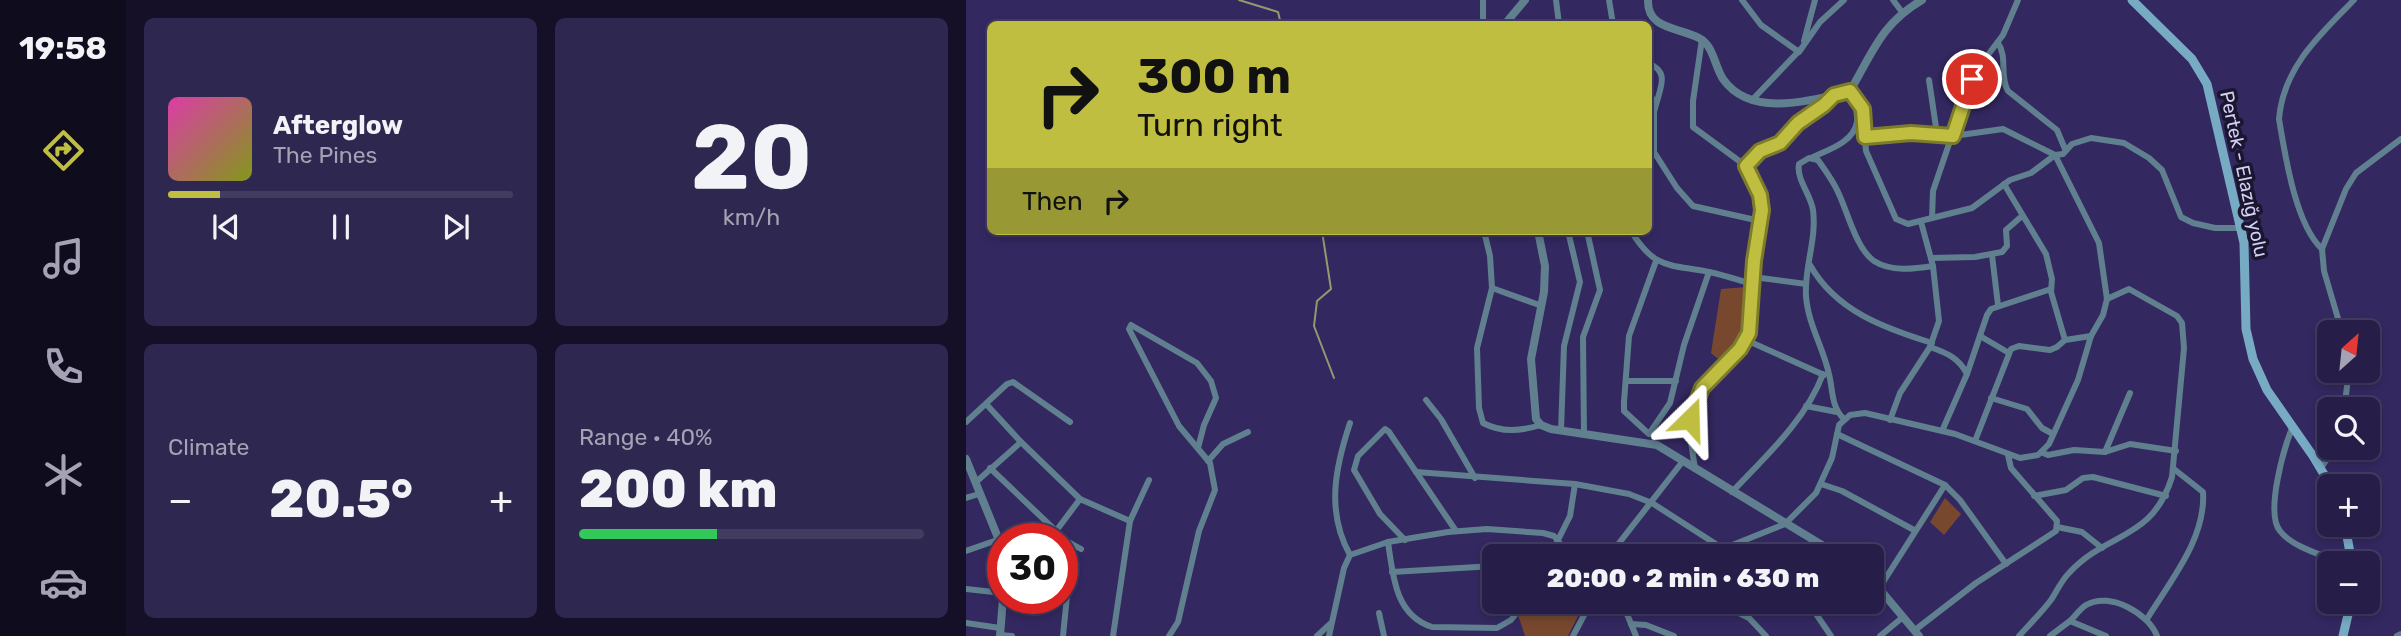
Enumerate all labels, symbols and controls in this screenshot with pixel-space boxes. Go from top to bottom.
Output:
text: 19:58 [19,29,107,67]
text: 300 m [1137,47,1291,105]
icon: right [1022,49,1113,140]
pin [1942,49,2002,109]
icon: arrive [1953,60,1991,98]
street label: Pertek - Elazığ yolu [2215,89,2273,259]
text: 20 [691,103,812,211]
text: Turn right [1137,106,1282,144]
text: Afterglow [273,110,403,141]
icon: directions [39,126,88,175]
text: The Pines [273,141,377,169]
icon: right [1097,182,1135,220]
text: Then [1022,186,1083,217]
text: km/h [723,203,780,231]
icon: previous [207,208,245,246]
icon: pause [322,208,360,246]
icon: next [437,208,475,246]
icon: music [39,234,88,283]
north arrow [2317,320,2380,383]
map controls [2317,320,2380,614]
icon: phone [39,342,88,391]
position arrow [1653,382,1727,456]
button: search [2317,397,2380,460]
text: Range · 40% [579,423,713,451]
text: Climate [168,433,249,461]
icon: climate [39,450,88,499]
text: 200 km [579,458,777,520]
text: 20.5° [269,468,413,530]
button: + [2317,474,2380,537]
text: − [168,477,193,523]
text: + [489,477,513,523]
speed limit sign: 30 [987,523,1078,614]
button: − [2317,551,2380,614]
icon: car [39,558,88,607]
text: 20:00 · 2 min · 630 m [1547,563,1819,594]

